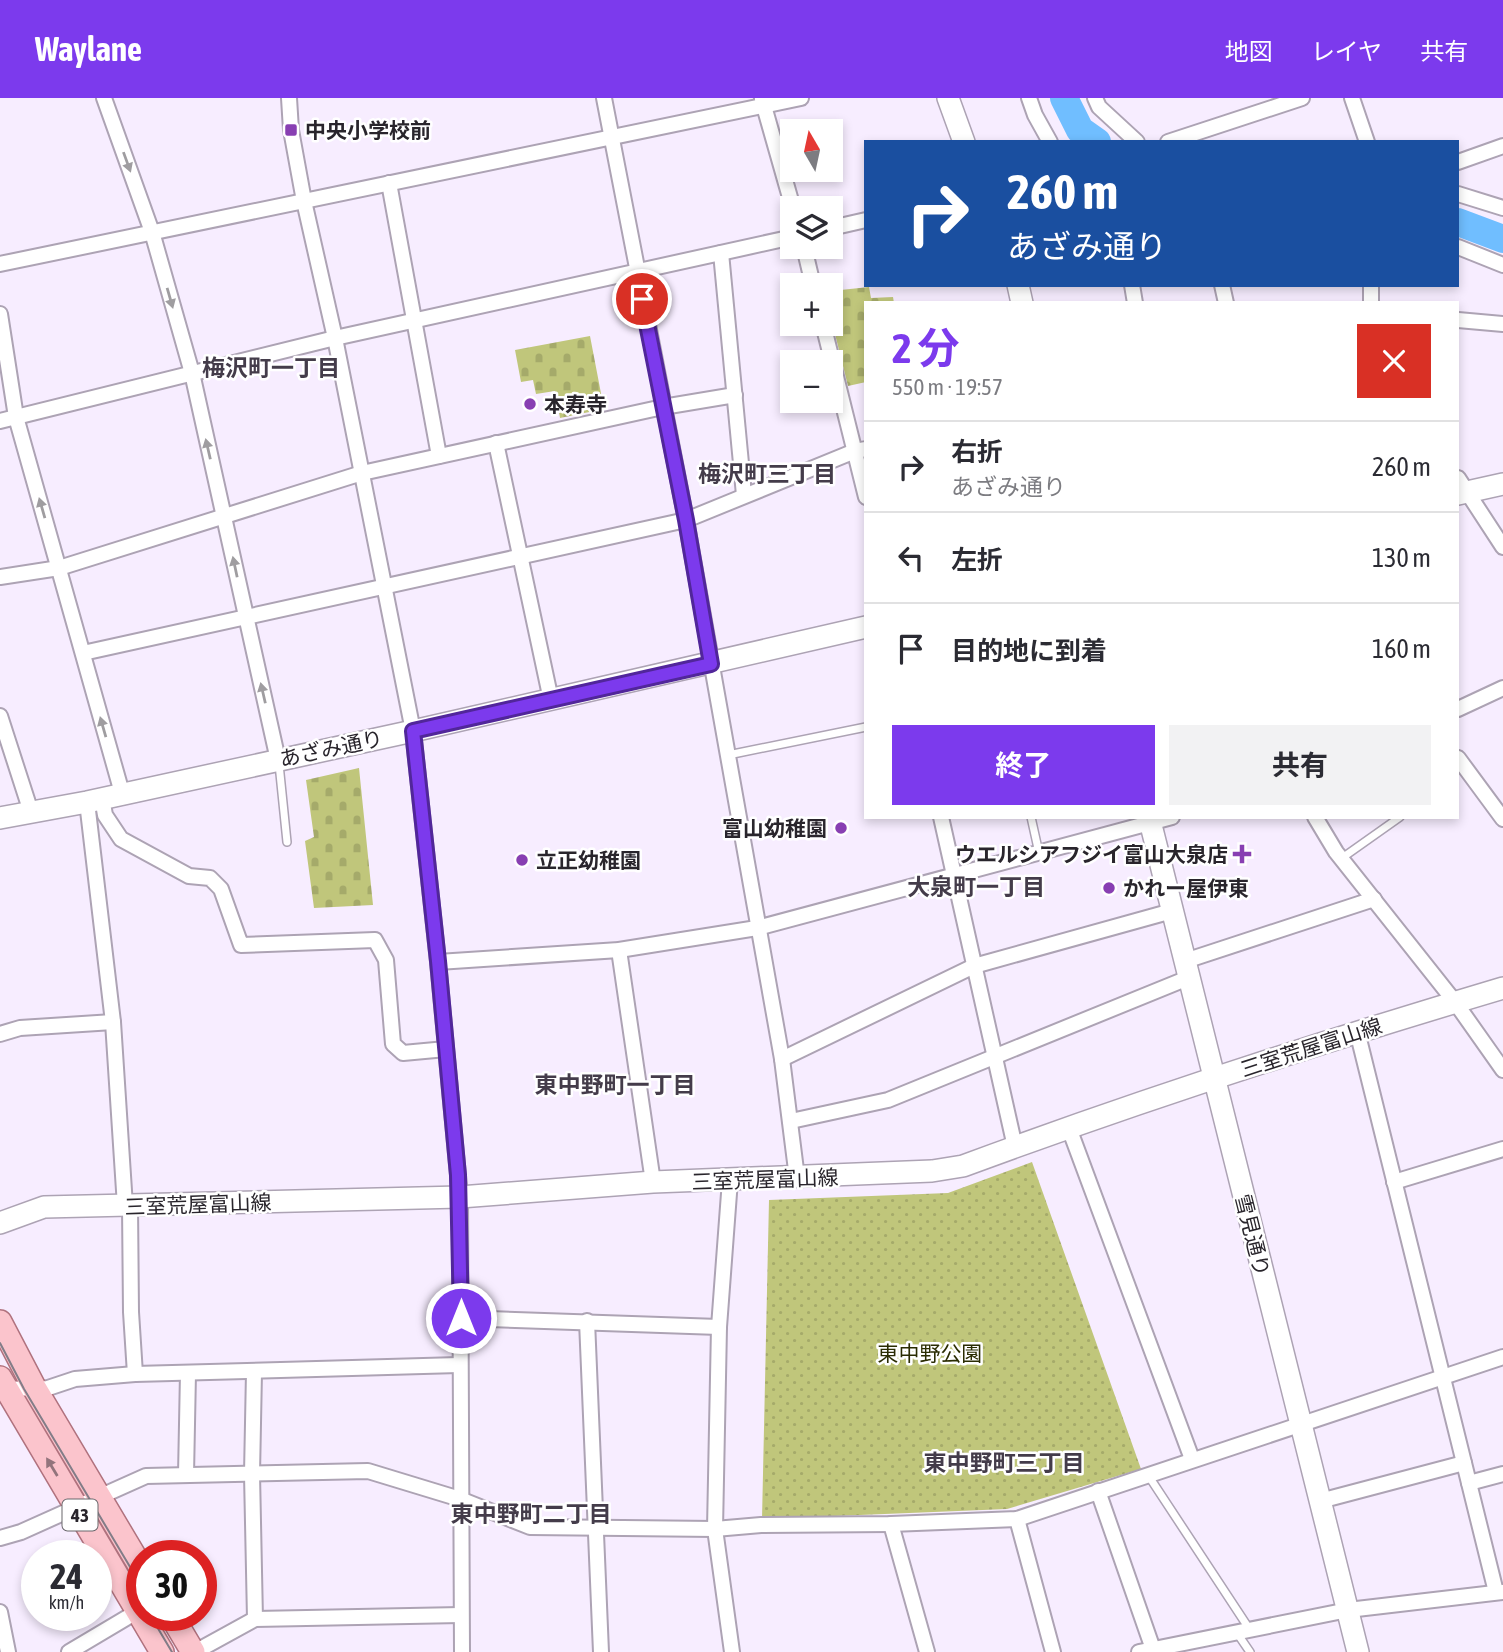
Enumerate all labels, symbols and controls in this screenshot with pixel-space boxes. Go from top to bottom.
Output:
text: Waylane [35,30,142,68]
text: 地図 [1225,38,1273,65]
text: レイヤ [1311,38,1382,65]
text: 共有 [1420,38,1468,65]
place label: 中央小学校前 [305,118,431,142]
north arrow [780,119,844,182]
map controls [780,119,843,413]
marker: 中央小学校前 [283,122,299,138]
one-way arrow [122,152,133,173]
text: 260 m [1007,163,1118,219]
icon: right [892,168,983,259]
button: layers [780,196,843,259]
text: あざみ通り [1007,228,1167,265]
pin [612,269,672,329]
button: + [780,273,843,336]
icon: arrive [623,280,661,318]
one-way arrow [166,288,176,309]
text: 2 分 [892,324,960,372]
button: close [1357,324,1431,398]
button: − [780,350,843,413]
district label: 梅沢町一丁目 [202,355,340,381]
text: 550 m · 19:57 [892,374,1003,400]
place label: 本寿寺 [544,392,607,416]
marker: 本寿寺 [522,396,538,412]
text: 右折 [951,437,1003,467]
one-way arrow [203,438,214,460]
icon: right [892,448,930,486]
text: 260 m [1372,452,1431,482]
district label: 梅沢町三丁目 [698,461,836,487]
text: あざみ通り [951,474,1066,500]
one-way arrow [36,497,47,519]
icon: left [892,539,930,577]
text: 130 m [1372,543,1431,573]
text: 左折 [951,545,1003,575]
one-way arrow [230,556,241,578]
icon: arrive [892,630,930,668]
text: 160 m [1372,634,1431,664]
text: 目的地に到着 [951,636,1107,666]
one-way arrow [258,682,269,704]
one-way arrow [97,716,108,738]
street label: あざみ通り [277,725,385,771]
button: 終了 [892,725,1155,805]
button: 共有 [1169,725,1431,805]
place label: 富山幼稚園 [722,816,827,840]
marker: 富山幼稚園 [833,820,849,836]
place label: ウエルシアフジイ富山大泉店 [955,842,1228,866]
marker: ウエルシアフジイ富山大泉店 [1234,846,1250,862]
place label: 立正幼稚園 [536,848,641,872]
marker: 立正幼稚園 [514,852,530,868]
district label: 大泉町一丁目 [907,874,1045,900]
place label: かれー屋伊東 [1123,876,1249,900]
marker: かれー屋伊東 [1101,880,1117,896]
street label: 三室荒屋富山線 [1237,1013,1385,1081]
district label: 東中野町一丁目 [535,1072,696,1098]
street label: 三室荒屋富山線 [691,1164,839,1194]
street label: 三室荒屋富山線 [124,1189,272,1219]
street label: 雪見通り [1231,1191,1275,1279]
position arrow [424,1281,498,1355]
park label: 東中野公園 [878,1341,983,1365]
district label: 東中野町三丁目 [924,1450,1085,1476]
one-way arrow [46,1457,58,1477]
road number: 43 [62,1499,98,1530]
district label: 東中野町二丁目 [451,1501,612,1527]
speed limit sign: 30 [126,1540,217,1631]
text: 24 [50,1556,83,1596]
text: km/h [49,1592,84,1613]

